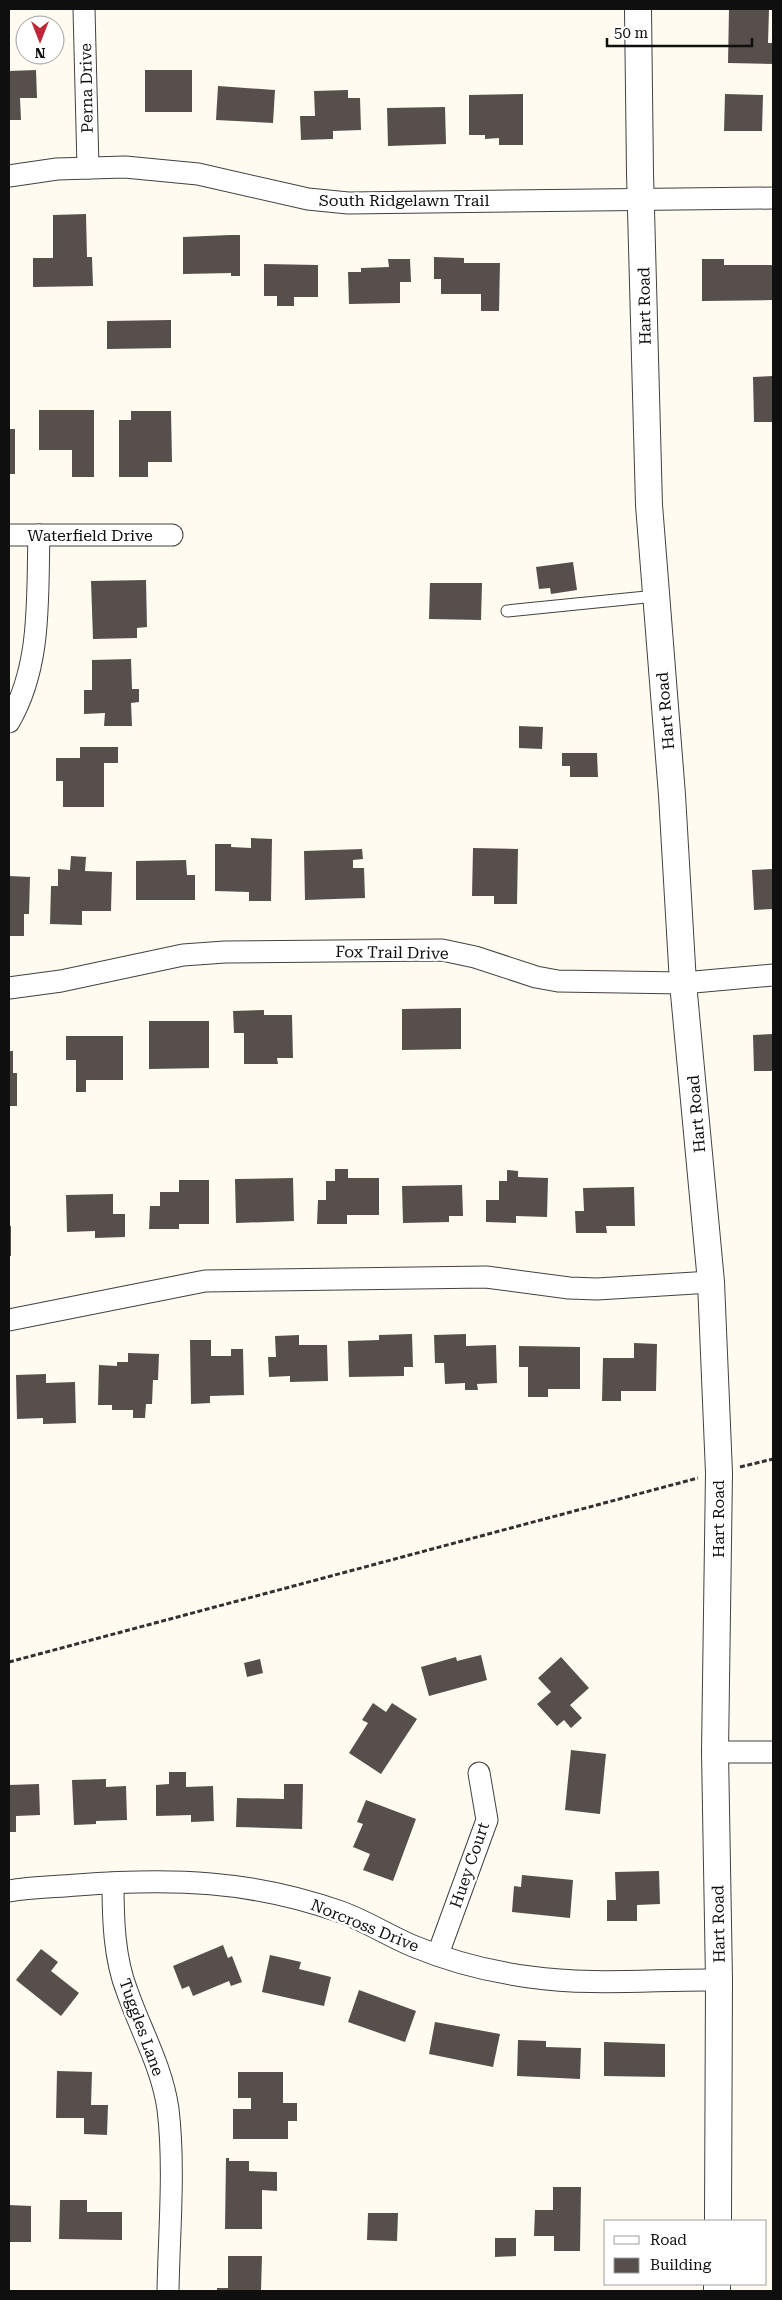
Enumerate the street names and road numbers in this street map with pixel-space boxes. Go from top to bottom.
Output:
street label: Perna Drive [76,43,97,133]
street label: South Ridgelawn Trail [319,191,489,210]
street label: Hart Road [634,267,655,345]
street label: Waterfield Drive [27,526,153,545]
street label: Hart Road [653,671,678,751]
street label: Fox Trail Drive [335,942,449,963]
street label: Hart Road [684,1074,709,1154]
street label: Hart Road [709,1480,728,1558]
street label: Huey Court [446,1820,493,1911]
street label: Hart Road [708,1885,729,1963]
street label: Norcross Drive [308,1895,422,1956]
street label: Tuggles Lane [115,1976,168,2079]

